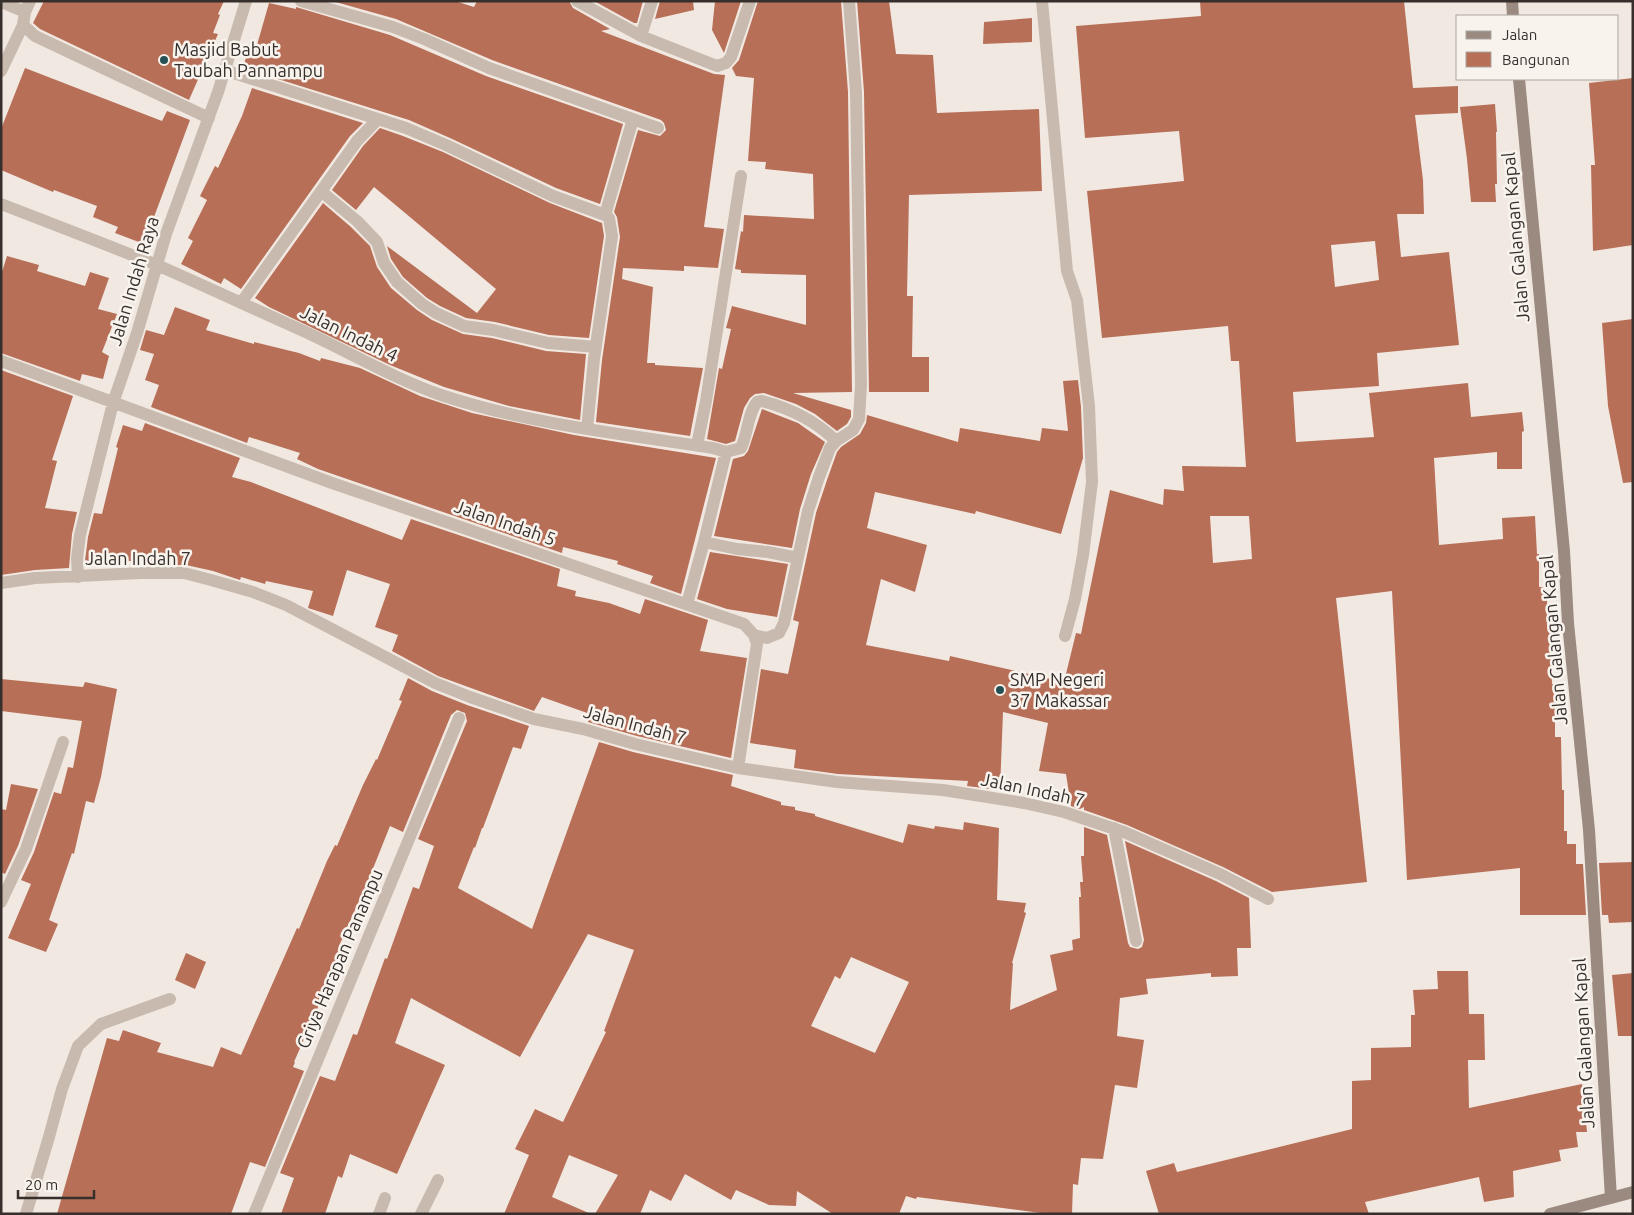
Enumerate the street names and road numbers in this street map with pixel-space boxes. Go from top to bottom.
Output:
street label: Jalan Galangan Kapal [1498,151,1532,323]
street label: Jalan Indah Raya [104,214,162,348]
street label: Jalan Indah 4 [298,301,401,365]
street label: Jalan Indah 5 [452,495,559,549]
street label: Jalan Indah 7 [85,548,191,568]
street label: Jalan Galangan Kapal [1536,554,1570,726]
street label: Jalan Indah 7 [582,701,689,747]
street label: Jalan Indah 7 [979,768,1087,810]
street label: Griya Harapan Panampu [292,866,386,1051]
street label: Jalan Galangan Kapal [1569,957,1597,1129]

